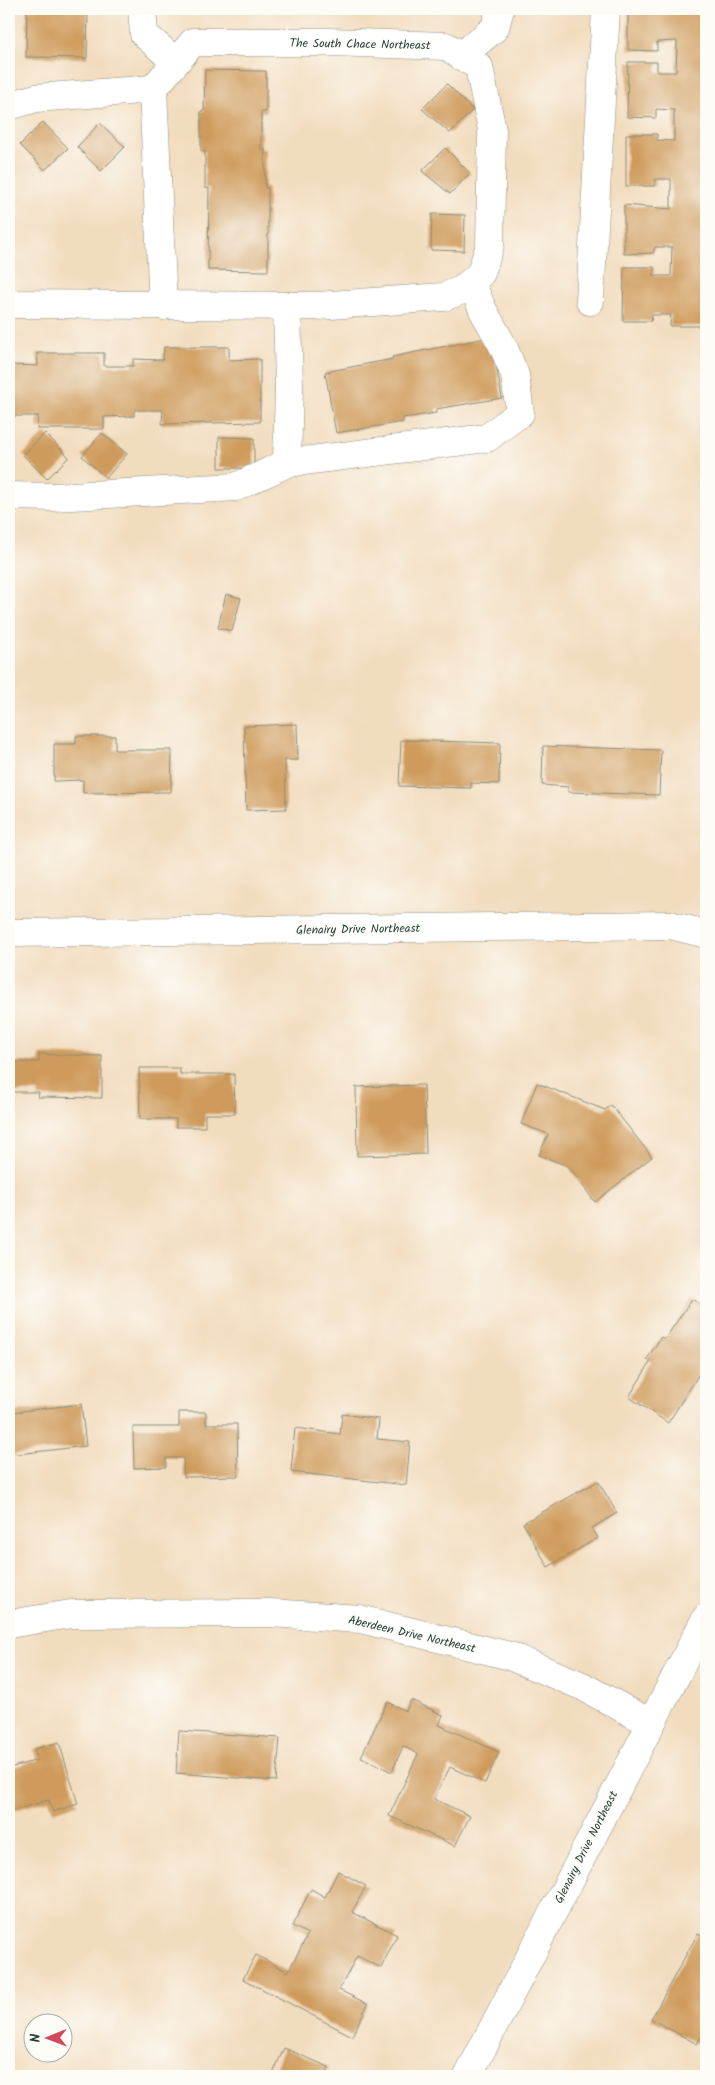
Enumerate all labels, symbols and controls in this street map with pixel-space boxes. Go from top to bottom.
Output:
street label: The South Chace Northeast [289,34,431,55]
street label: Glenairy Drive Northeast [296,919,421,940]
street label: Aberdeen Drive Northeast [346,1611,478,1658]
street label: Glenairy Drive Northeast [550,1787,623,1907]
north arrow [22,2012,72,2062]
text: N [25,2033,47,2043]

